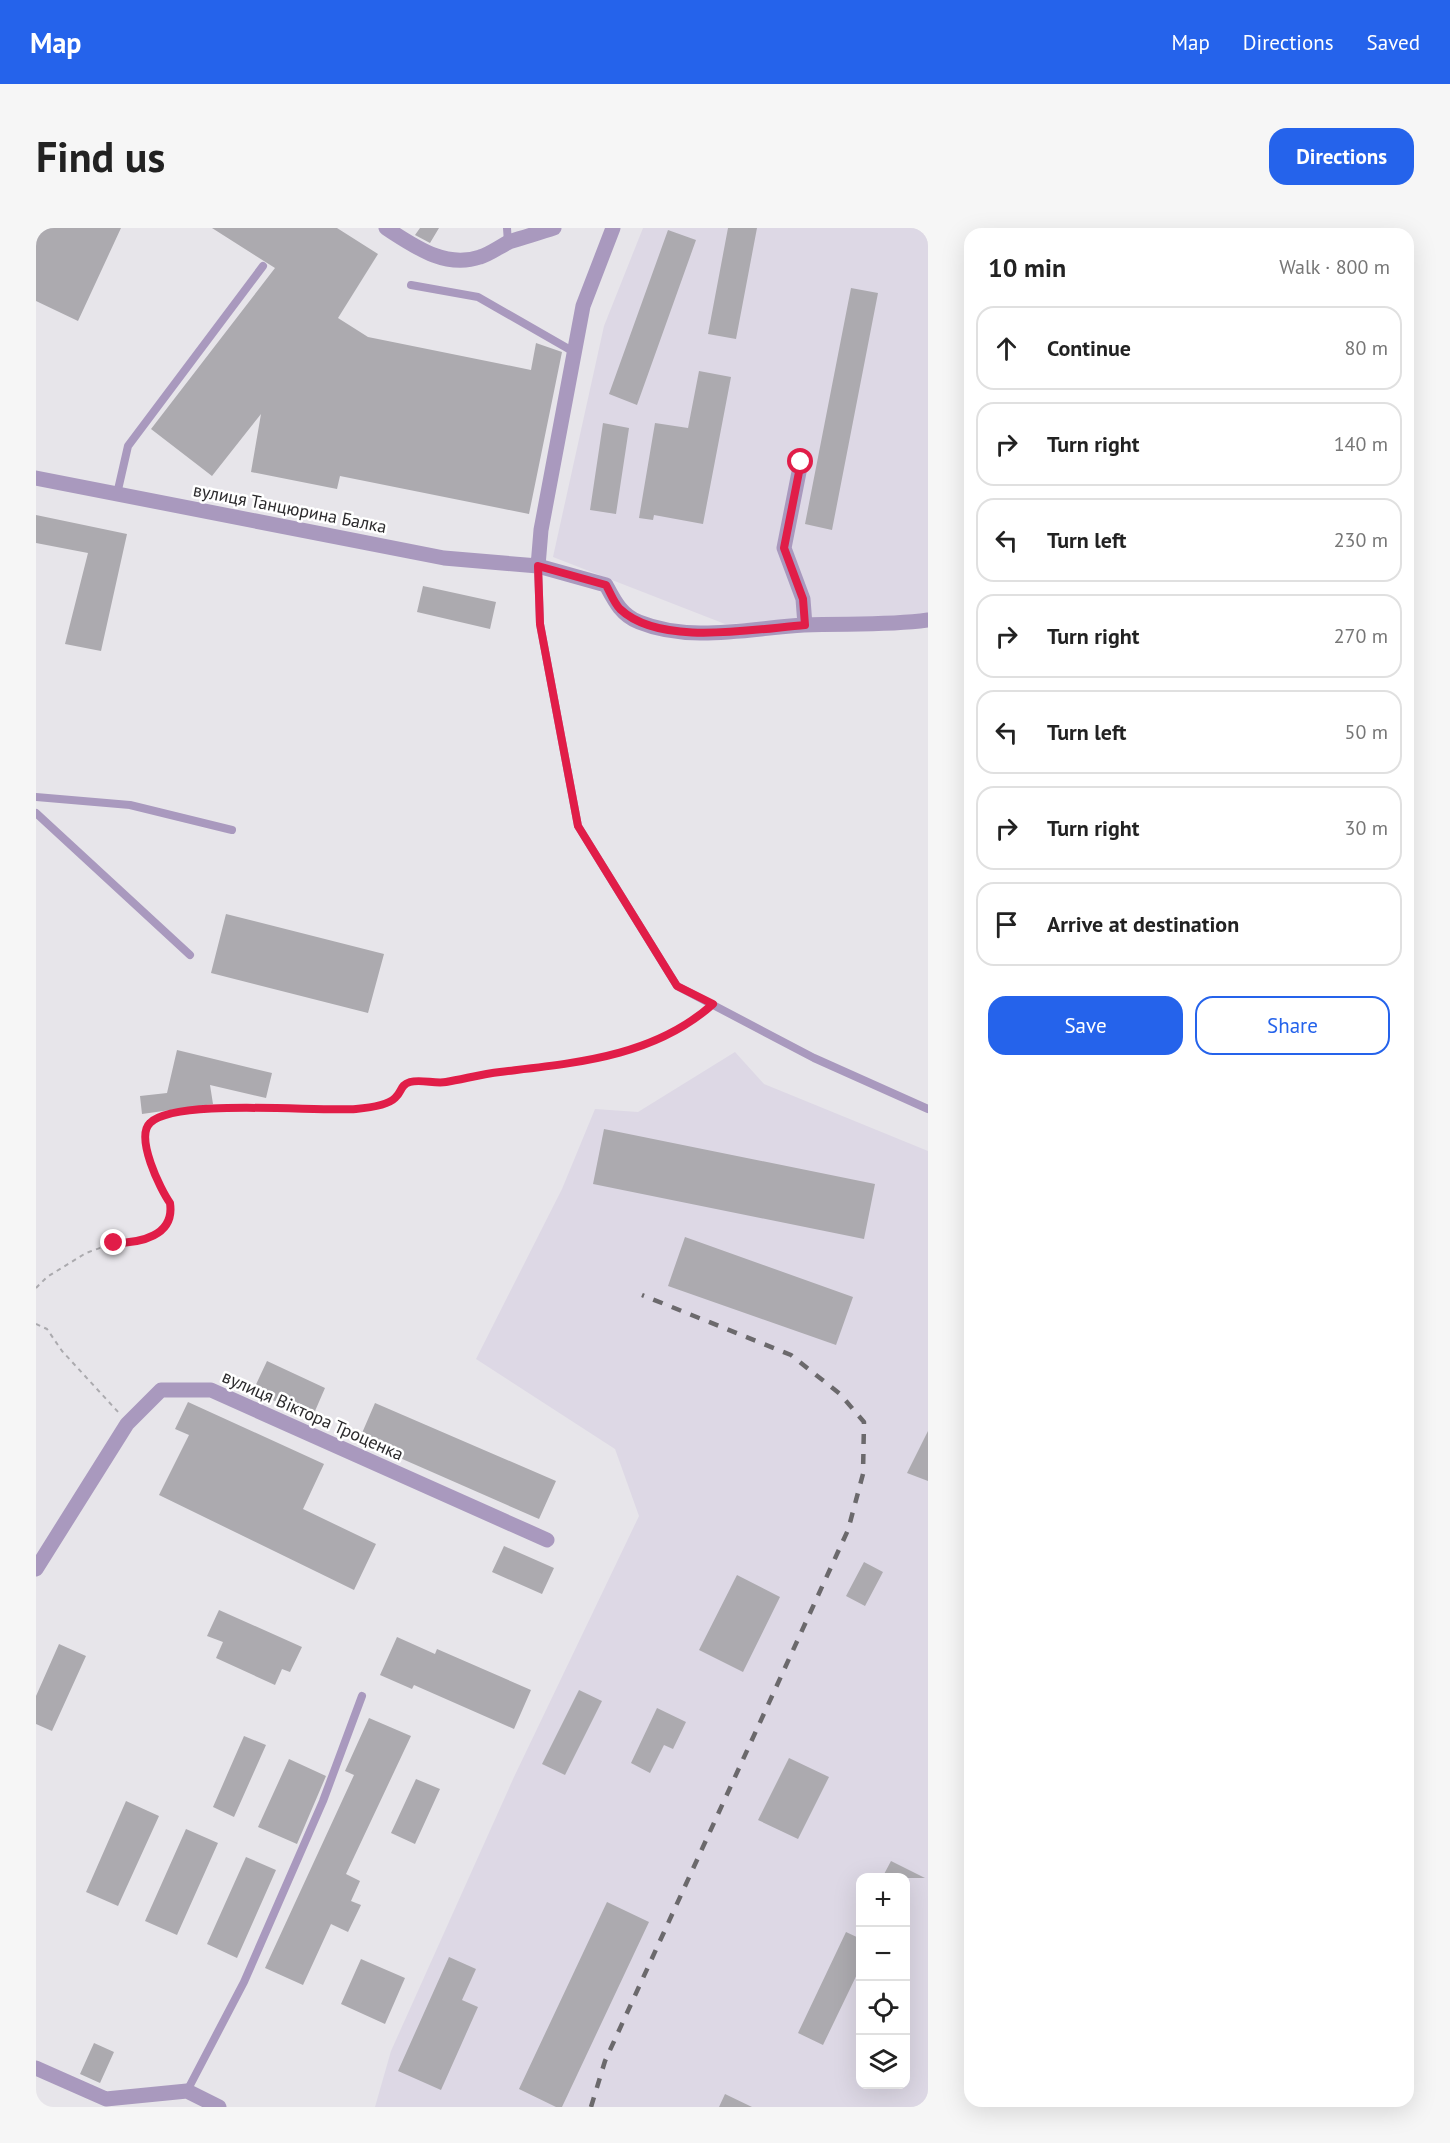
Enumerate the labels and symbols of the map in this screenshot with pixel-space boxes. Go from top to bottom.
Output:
route start [787,448,813,474]
street label: вулиця Танцюрина Балка [191,478,389,538]
route end [100,1229,126,1255]
street label: вулиця Віктора Троценка [219,1365,407,1465]

